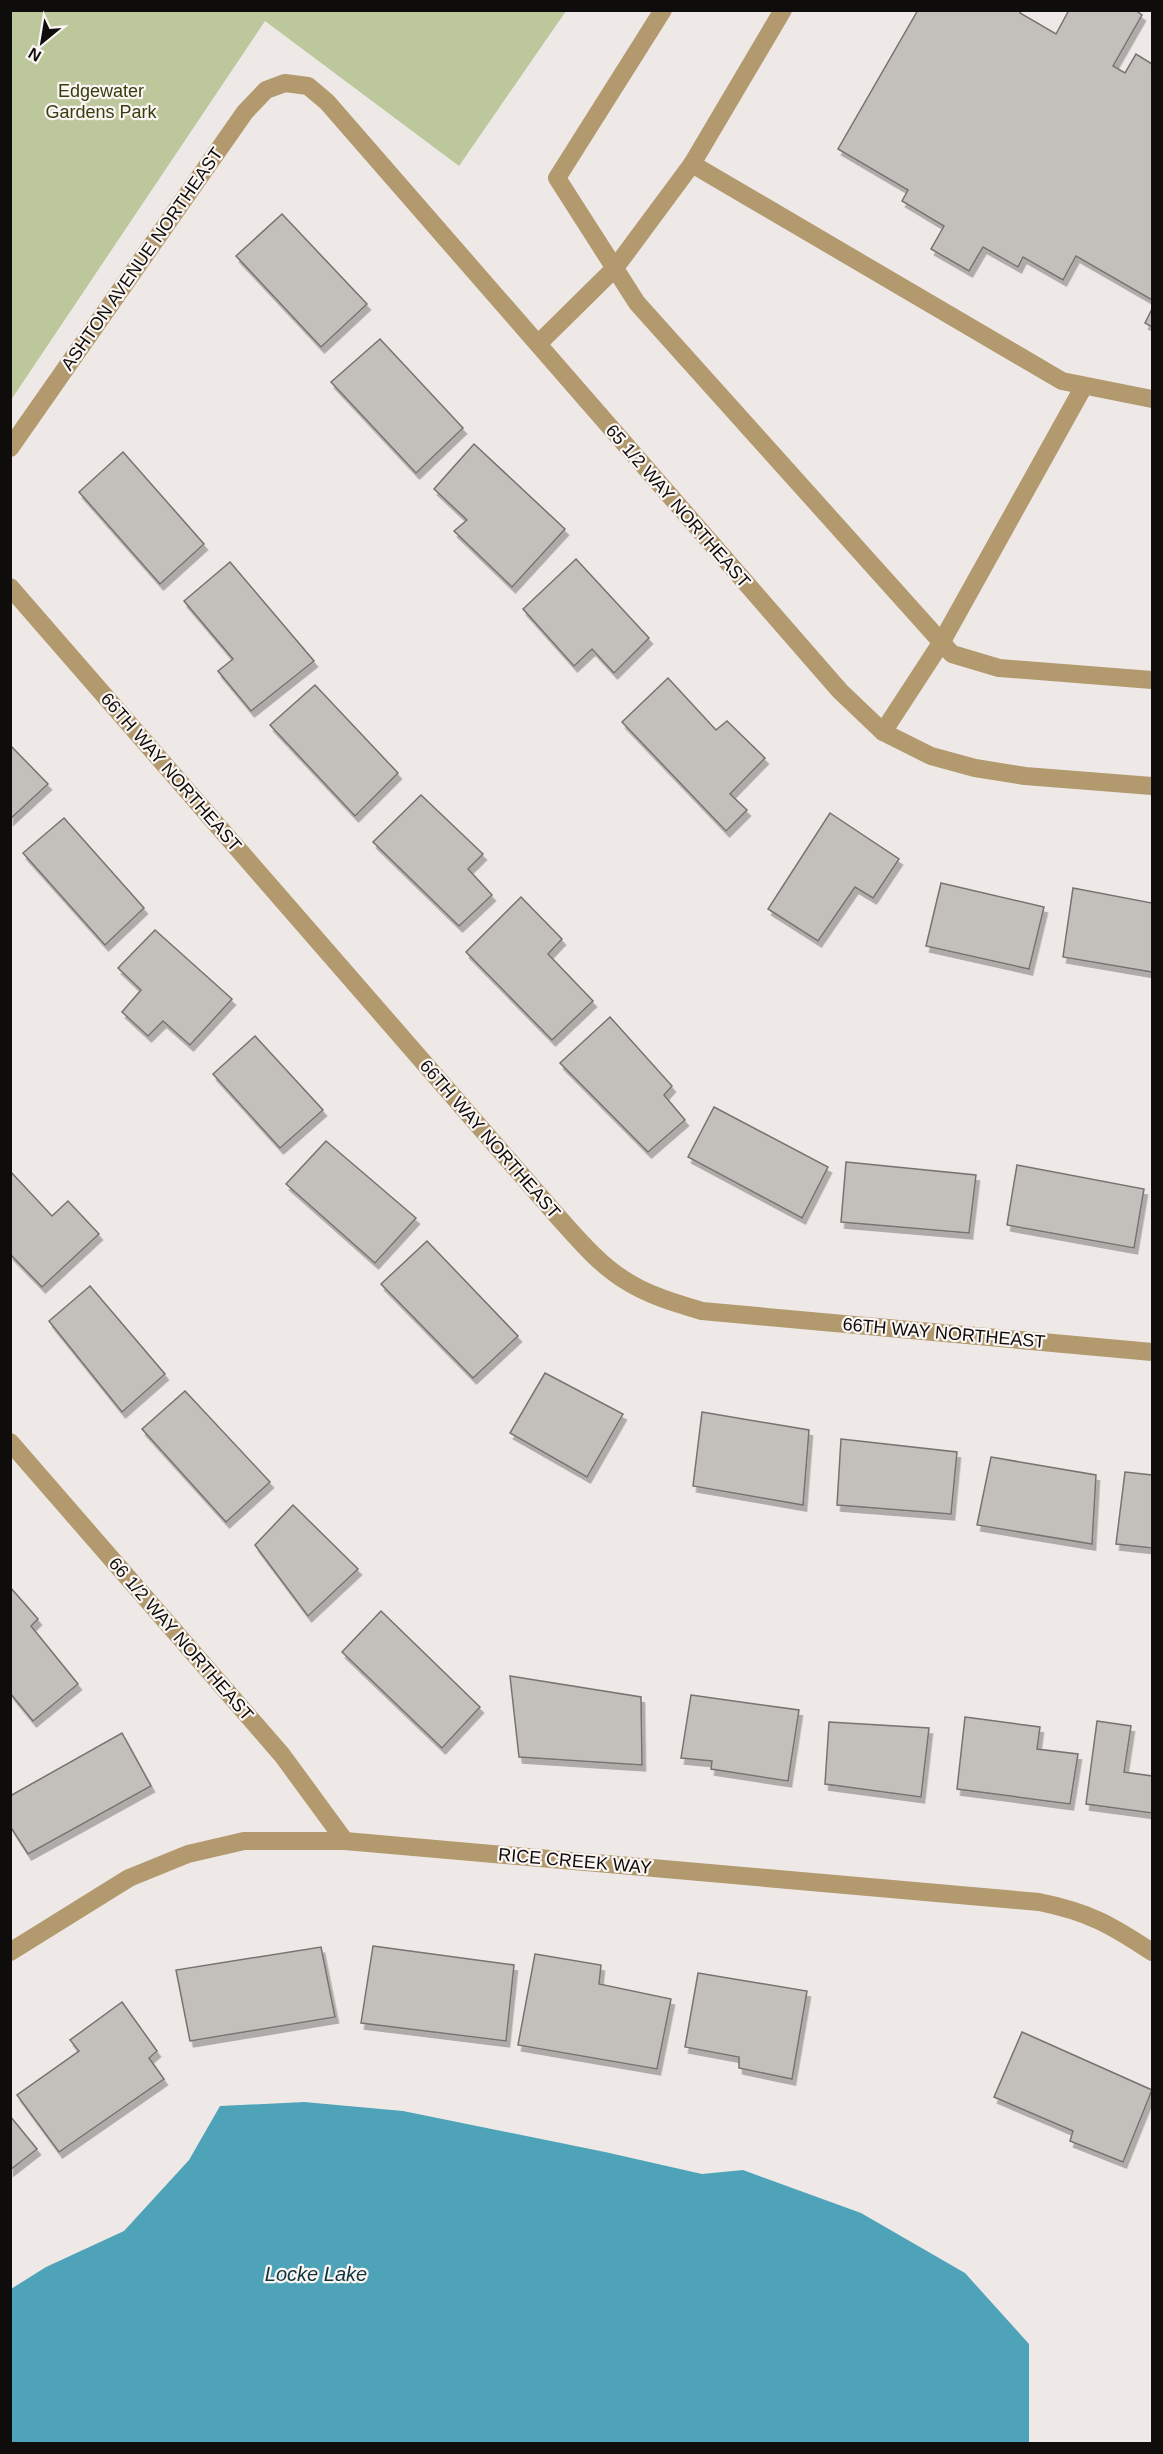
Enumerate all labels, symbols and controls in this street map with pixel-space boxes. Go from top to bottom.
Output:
north arrow [12,12,72,72]
text: N [25,44,44,65]
park label: Edgewater Gardens Park [45,81,158,122]
street label: ASHTON AVENUE NORTHEAST [57,144,227,374]
street label: 65 1/2 WAY NORTHEAST [602,420,754,592]
street label: 66TH WAY NORTHEAST [97,689,245,855]
street label: 66TH WAY NORTHEAST [416,1056,564,1222]
street label: 66TH WAY NORTHEAST [842,1314,1046,1352]
street label: 66 1/2 WAY NORTHEAST [105,1553,257,1725]
street label: RICE CREEK WAY [497,1844,653,1878]
water label: Locke Lake [265,2263,367,2285]

